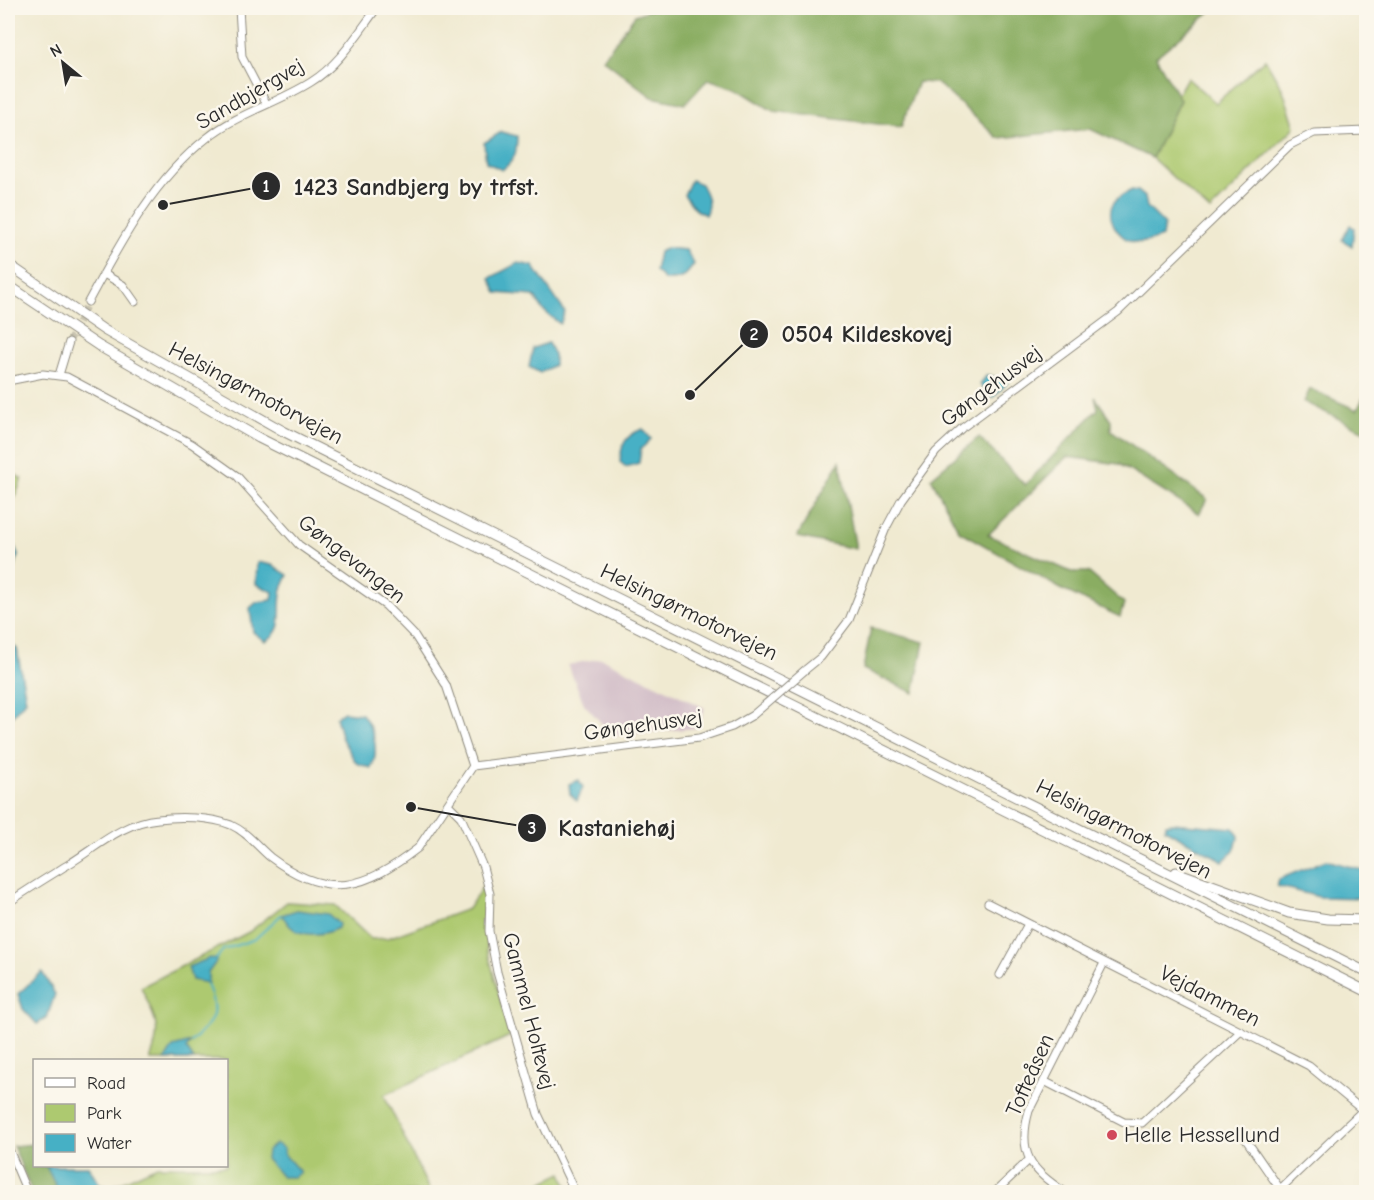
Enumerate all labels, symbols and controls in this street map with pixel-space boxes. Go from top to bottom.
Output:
north arrow [33,33,93,93]
text: N [47,40,65,61]
street label: Sandbjergvej [192,53,308,135]
callout: 1423 Sandbjerg by trfst. [251,165,550,207]
text: 1423 Sandbjerg by trfst. [294,173,538,201]
text: 1 [262,176,270,197]
callout: 0504 Kildeskovej [739,313,964,355]
text: 0504 Kildeskovej [782,320,952,348]
text: 2 [750,324,759,345]
street label: Helsingørmotorvejen [164,336,348,450]
street label: Gøngehusvej [935,340,1047,432]
street label: Gøngevangen [293,509,411,609]
street label: Helsingørmotorvejen [596,558,782,666]
street label: Gøngehusvej [582,704,704,746]
street label: Helsingørmotorvejen [1032,773,1216,885]
callout: Kastaniehøj [517,807,688,849]
text: Kastaniehøj [558,814,676,842]
text: 3 [528,818,536,839]
street label: Gammel Holtevej [497,930,561,1092]
street label: Vejdammen [1155,960,1265,1032]
street label: Tofteåsen [1000,1030,1060,1120]
legend [33,1059,228,1167]
text: Road [87,1073,126,1094]
text: Park [87,1103,122,1124]
place label: Helle Hessellund [1124,1122,1280,1148]
marker: Helle Hessellund [1105,1128,1119,1142]
text: Water [87,1133,132,1154]

